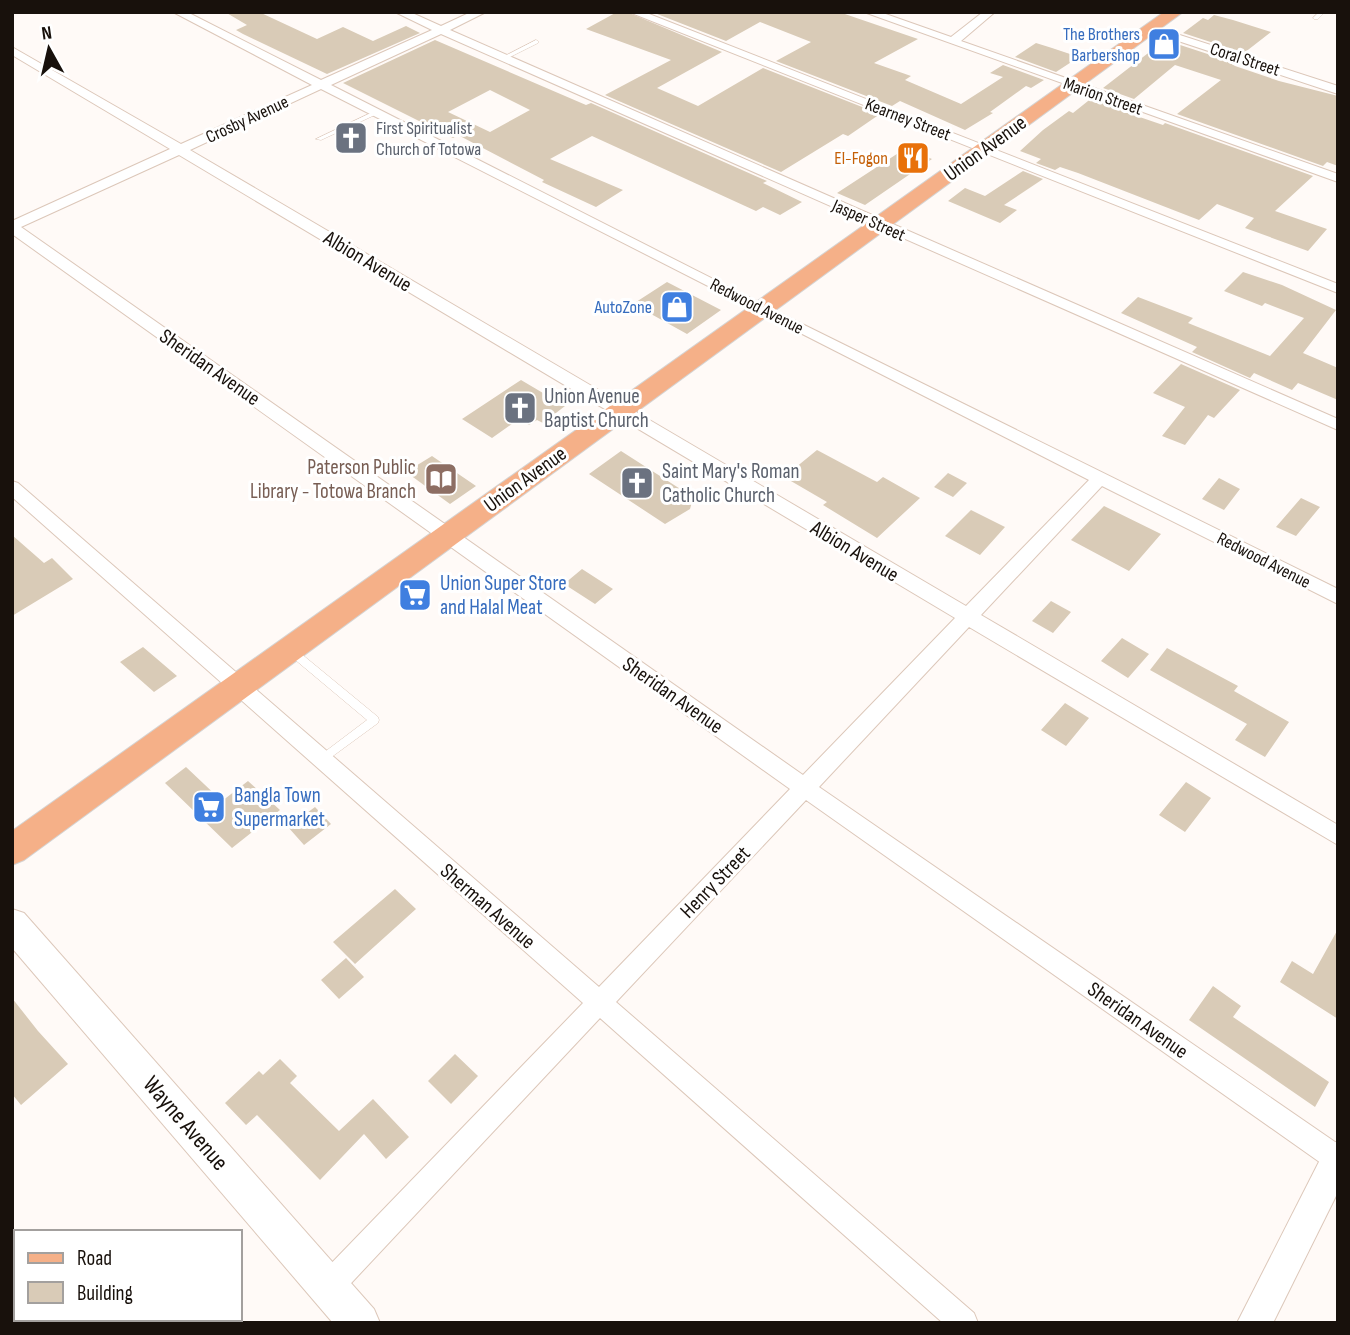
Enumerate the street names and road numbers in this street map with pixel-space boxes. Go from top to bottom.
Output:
street label: Coral Street [1207,38,1283,81]
street label: Marion Street [1061,73,1146,120]
street label: Crosby Avenue [203,91,292,148]
street label: Kearney Street [862,94,954,146]
street label: Union Avenue [939,110,1031,187]
street label: Jasper Street [828,195,909,246]
street label: Albion Avenue [318,225,416,297]
street label: Redwood Avenue [706,274,807,339]
street label: Sheridan Avenue [155,324,265,411]
street label: Union Avenue [479,441,571,518]
street label: Albion Avenue [805,515,903,587]
street label: Redwood Avenue [1213,528,1314,593]
street label: Sheridan Avenue [618,652,728,739]
street label: Henry Street [675,841,756,923]
street label: Sherman Avenue [435,858,540,954]
street label: Sheridan Avenue [1083,977,1193,1064]
street label: Wayne Avenue [137,1070,235,1177]

